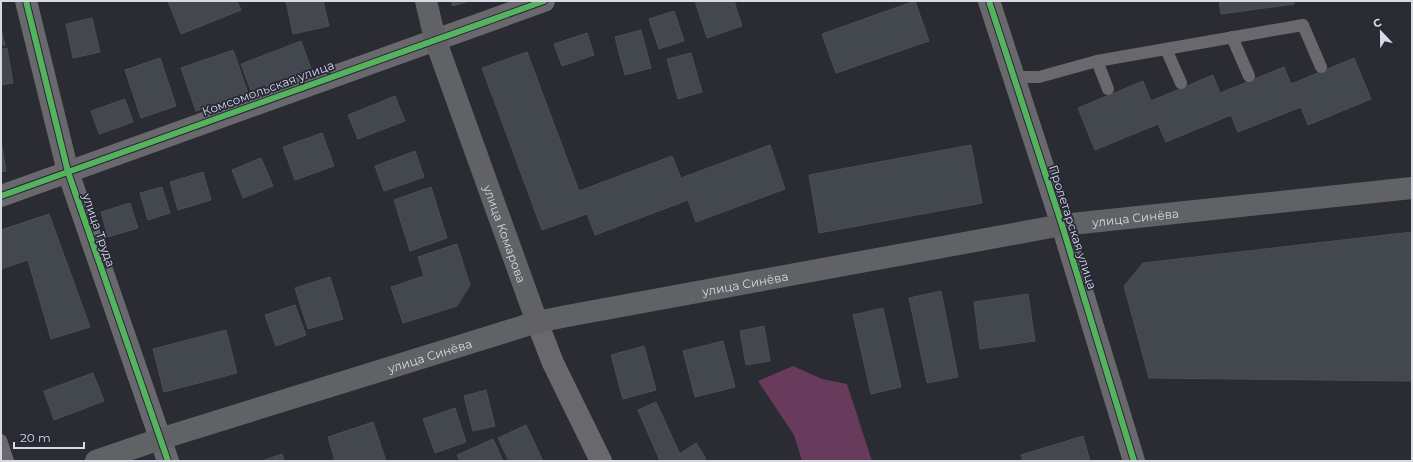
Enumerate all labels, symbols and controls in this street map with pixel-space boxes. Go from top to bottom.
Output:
north arrow [1361,12,1401,52]
text: С [1371,15,1384,31]
street label: Комсомольская улица [200,57,336,119]
street label: Пролетарская улица [1046,163,1100,291]
street label: улица Комарова [480,182,530,285]
street label: улица Труда [79,190,119,269]
street label: улица Синёва [1090,205,1180,229]
street label: улица Синёва [700,268,789,299]
street label: улица Синёва [385,335,474,376]
scale bar [14,424,84,450]
text: 20 m [20,430,51,445]

